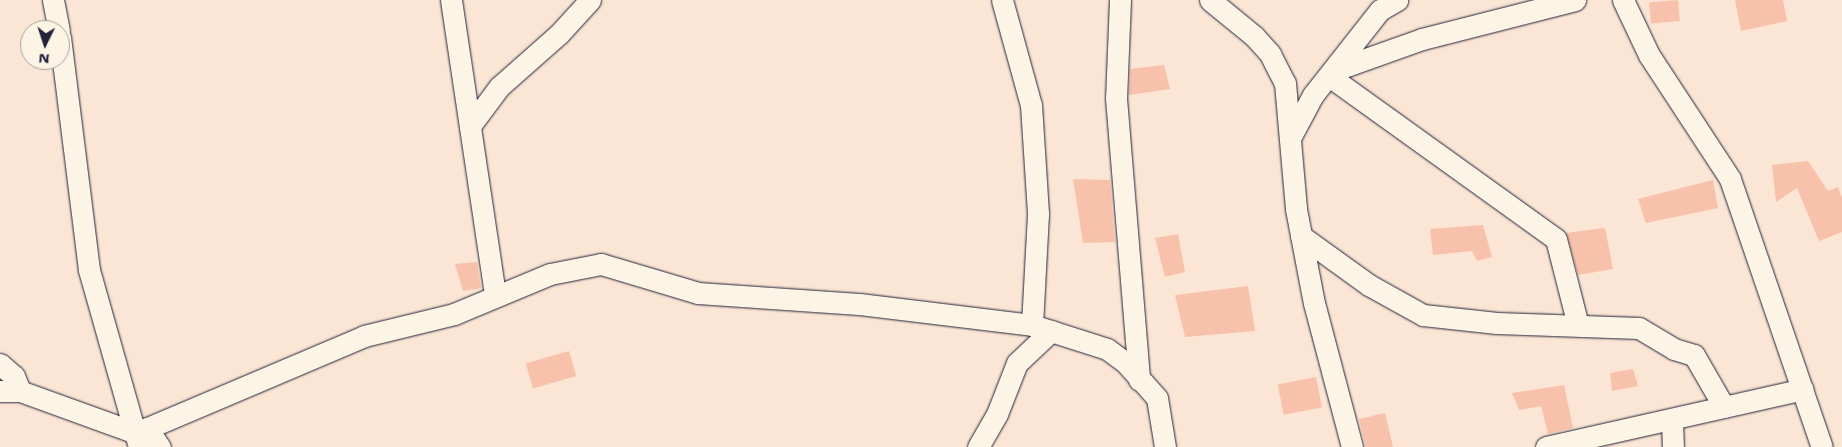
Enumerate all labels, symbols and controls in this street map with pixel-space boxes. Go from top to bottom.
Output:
north arrow [20,20,70,70]
text: N [38,50,50,68]

